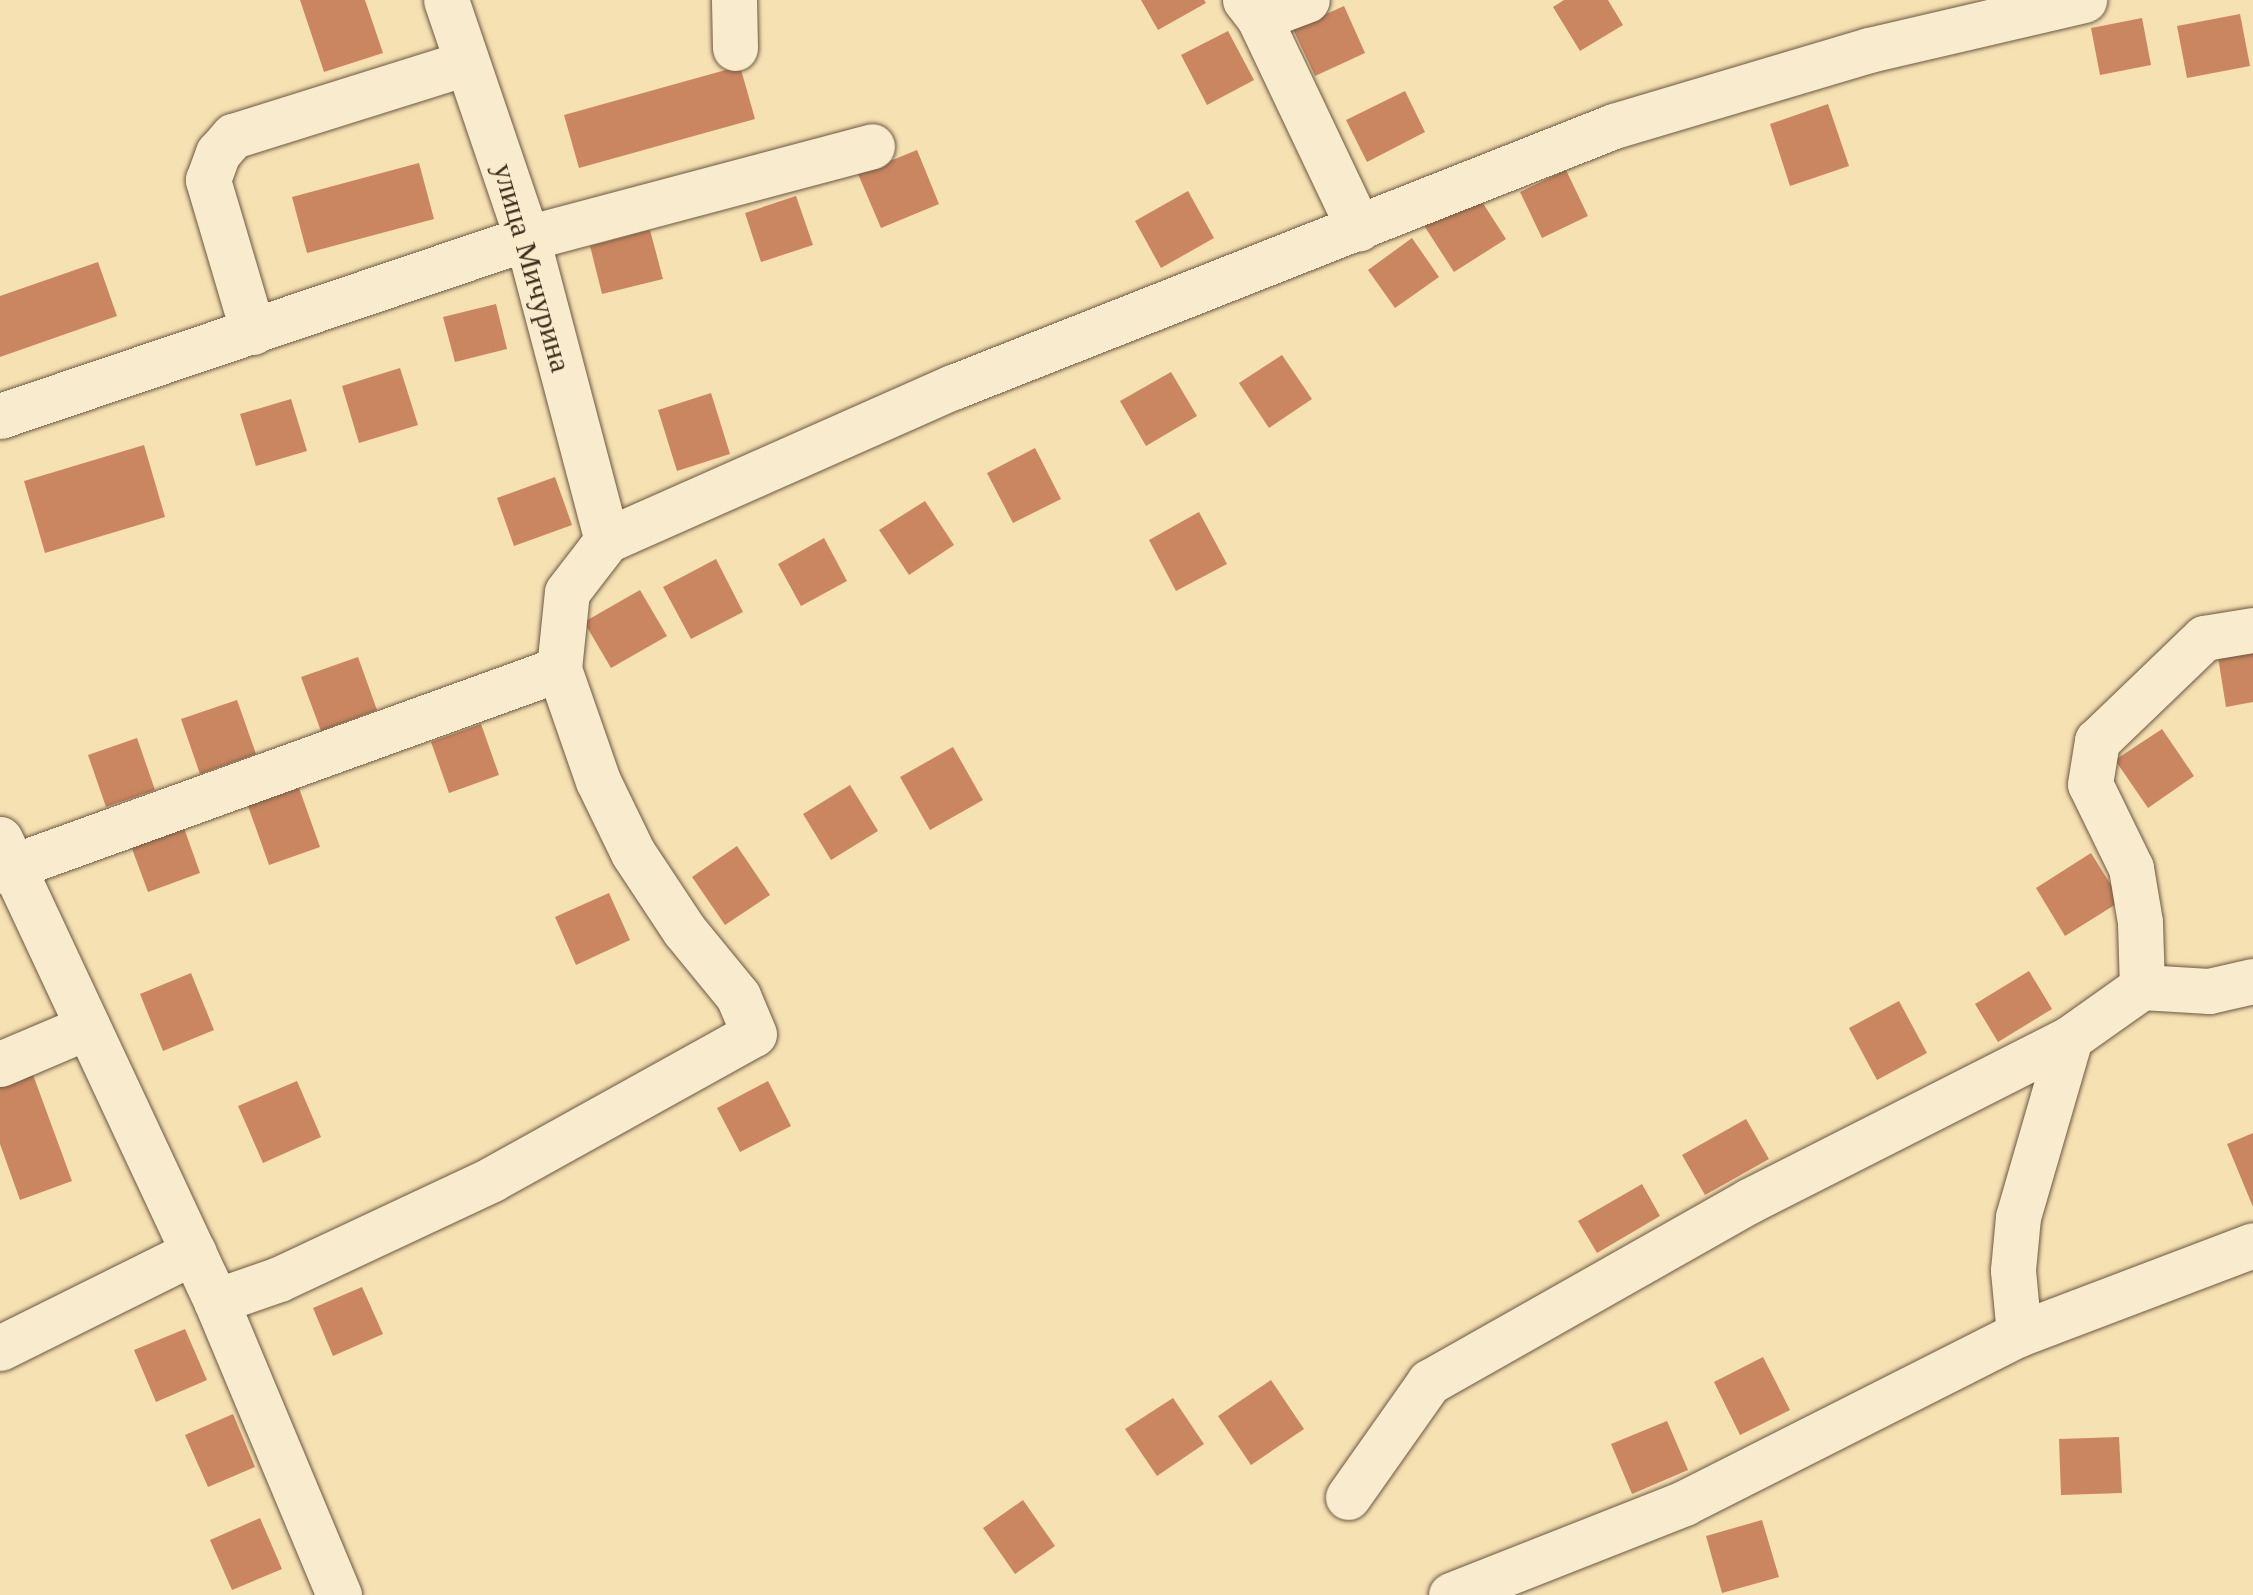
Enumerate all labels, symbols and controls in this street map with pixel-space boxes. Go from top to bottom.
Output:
street label: улица Мичурина [484,160,578,376]

